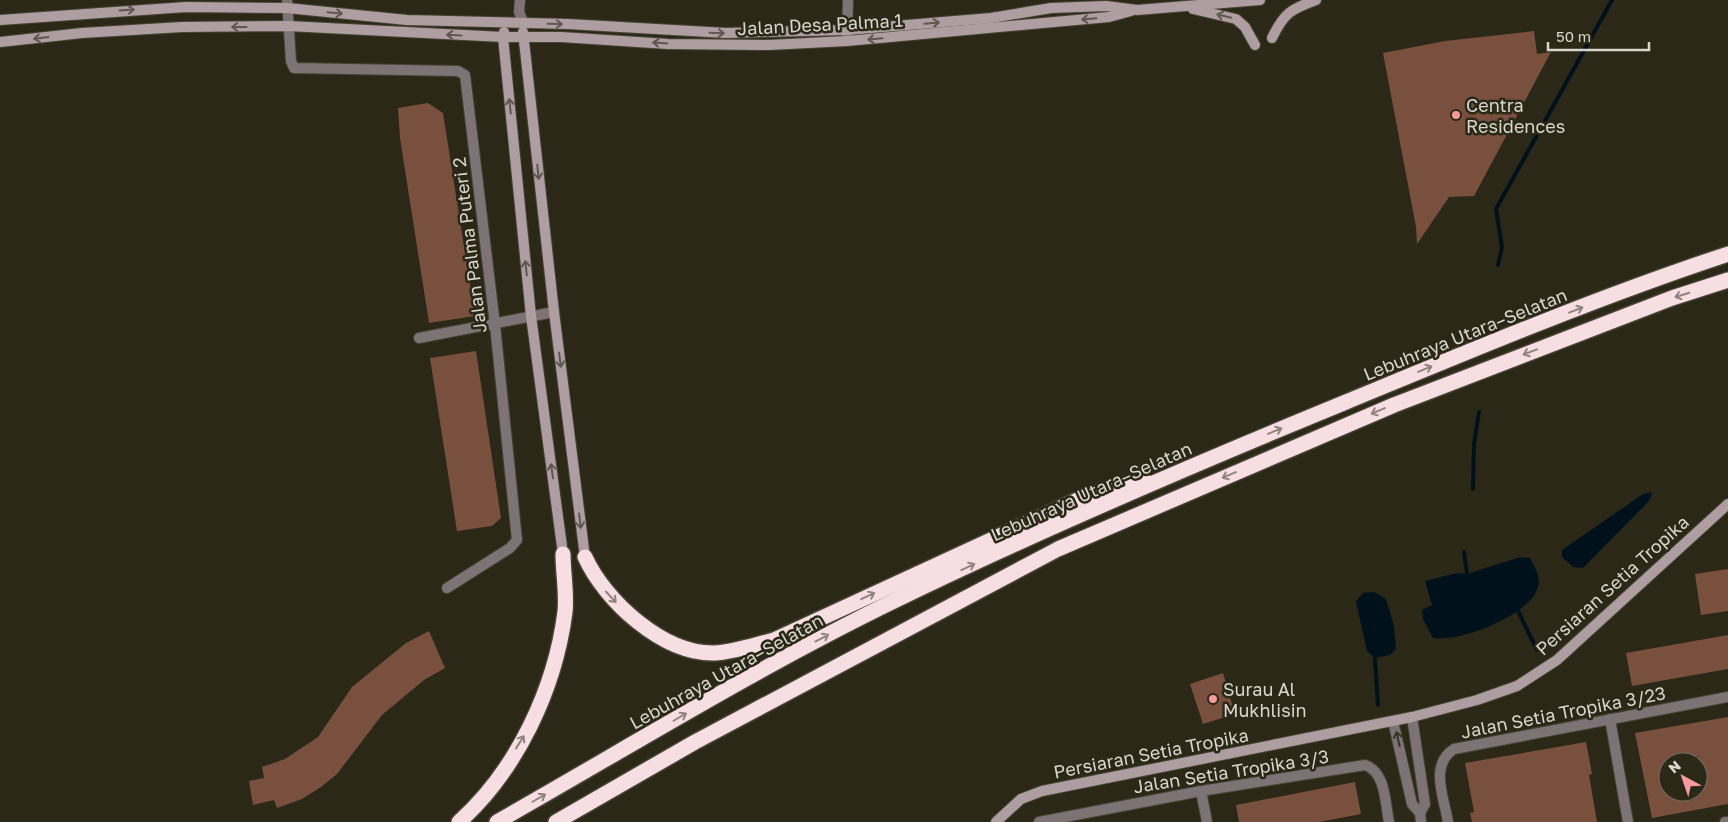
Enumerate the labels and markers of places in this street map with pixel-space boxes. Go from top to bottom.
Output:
place label: Centra Residences [1466,94,1565,137]
marker: Centra Residences [1450,109,1462,121]
place label: Surau Al Mukhlisin [1223,678,1307,721]
marker: Surau Al Mukhlisin [1207,693,1219,705]

